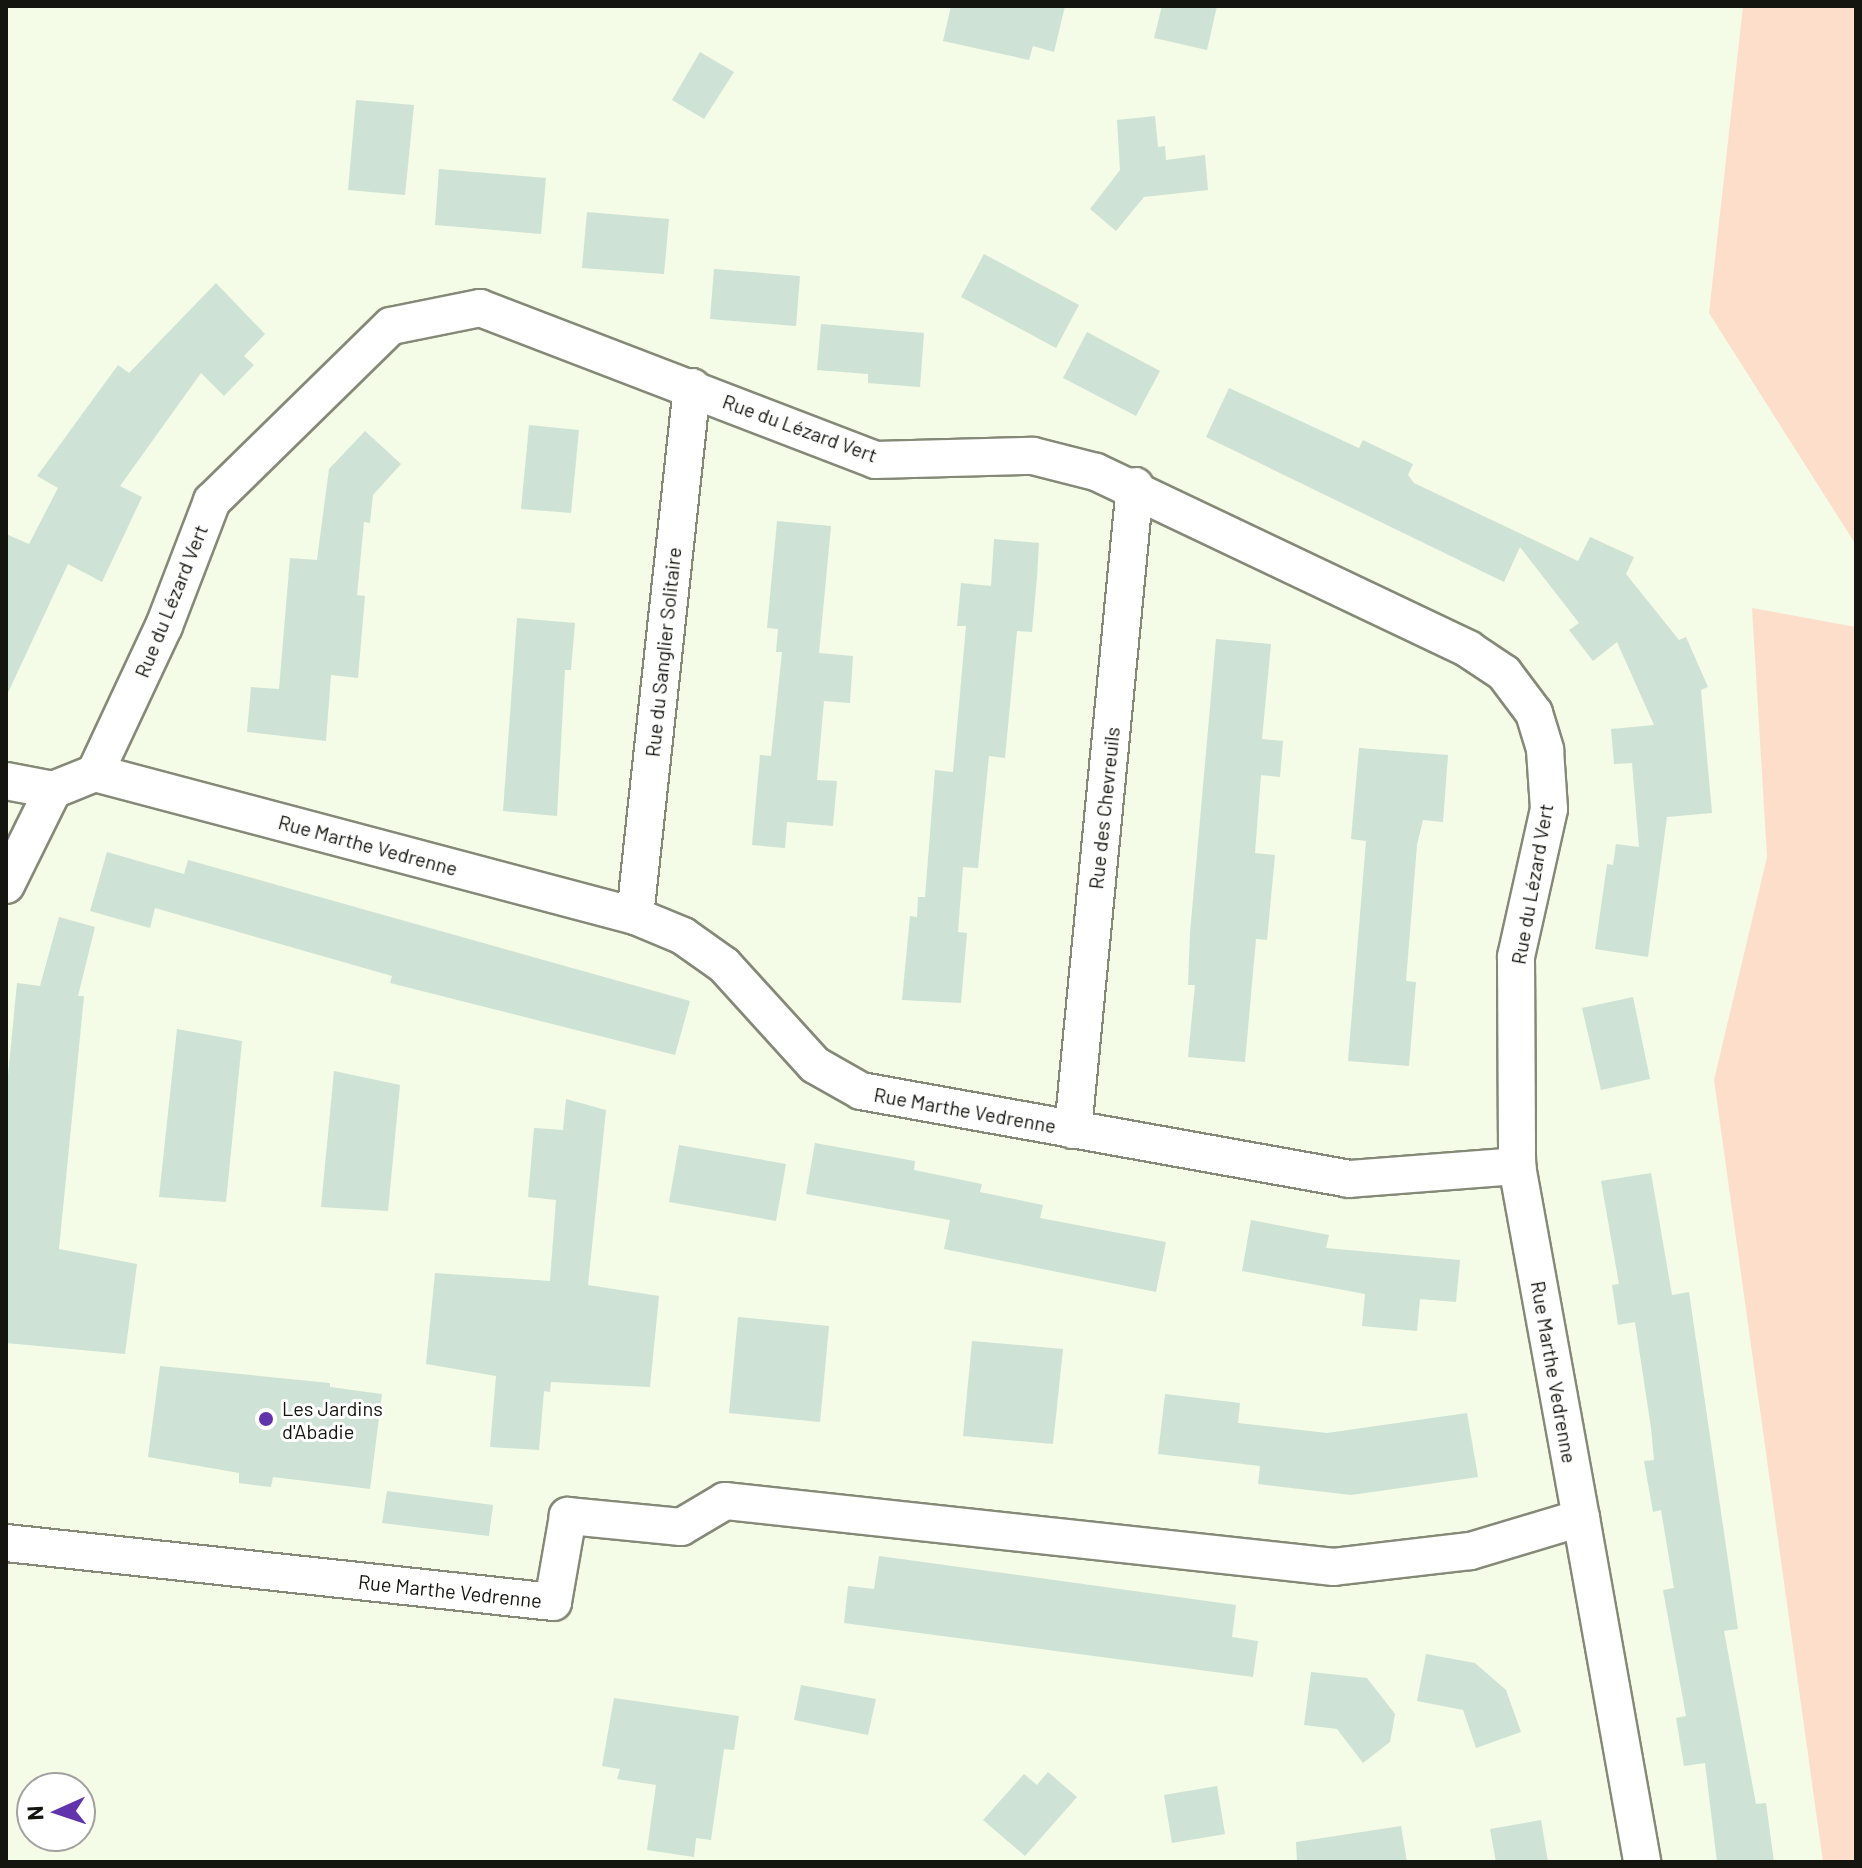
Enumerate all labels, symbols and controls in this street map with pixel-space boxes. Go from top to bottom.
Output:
street label: Rue du Lézard Vert [719,389,881,467]
street label: Rue du Lézard Vert [129,521,213,681]
street label: Rue du Sanglier Solitaire [640,546,686,758]
street label: Rue des Chevreuils [1084,726,1124,890]
street label: Rue du Lézard Vert [1506,802,1558,966]
street label: Rue Marthe Vedrenne [276,810,460,880]
street label: Rue Marthe Vedrenne [872,1082,1058,1138]
street label: Rue Marthe Vedrenne [1526,1279,1582,1465]
place label: Les Jardins d'Abadie [282,1396,383,1443]
marker: Les Jardins d'Abadie [257,1410,275,1428]
street label: Rue Marthe Vedrenne [357,1569,543,1613]
north arrow [16,1772,96,1852]
text: N [21,1805,47,1821]

